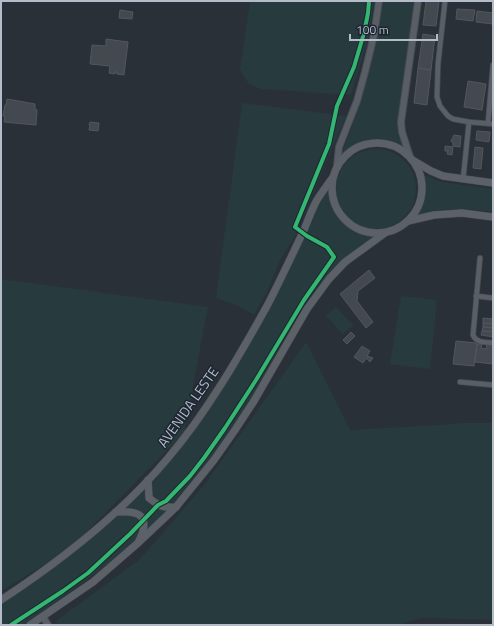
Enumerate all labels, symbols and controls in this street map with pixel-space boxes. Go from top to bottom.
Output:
scale bar [350,16,437,42]
text: 100 m [356,20,389,39]
street label: AVENIDA LESTE [152,362,223,451]

